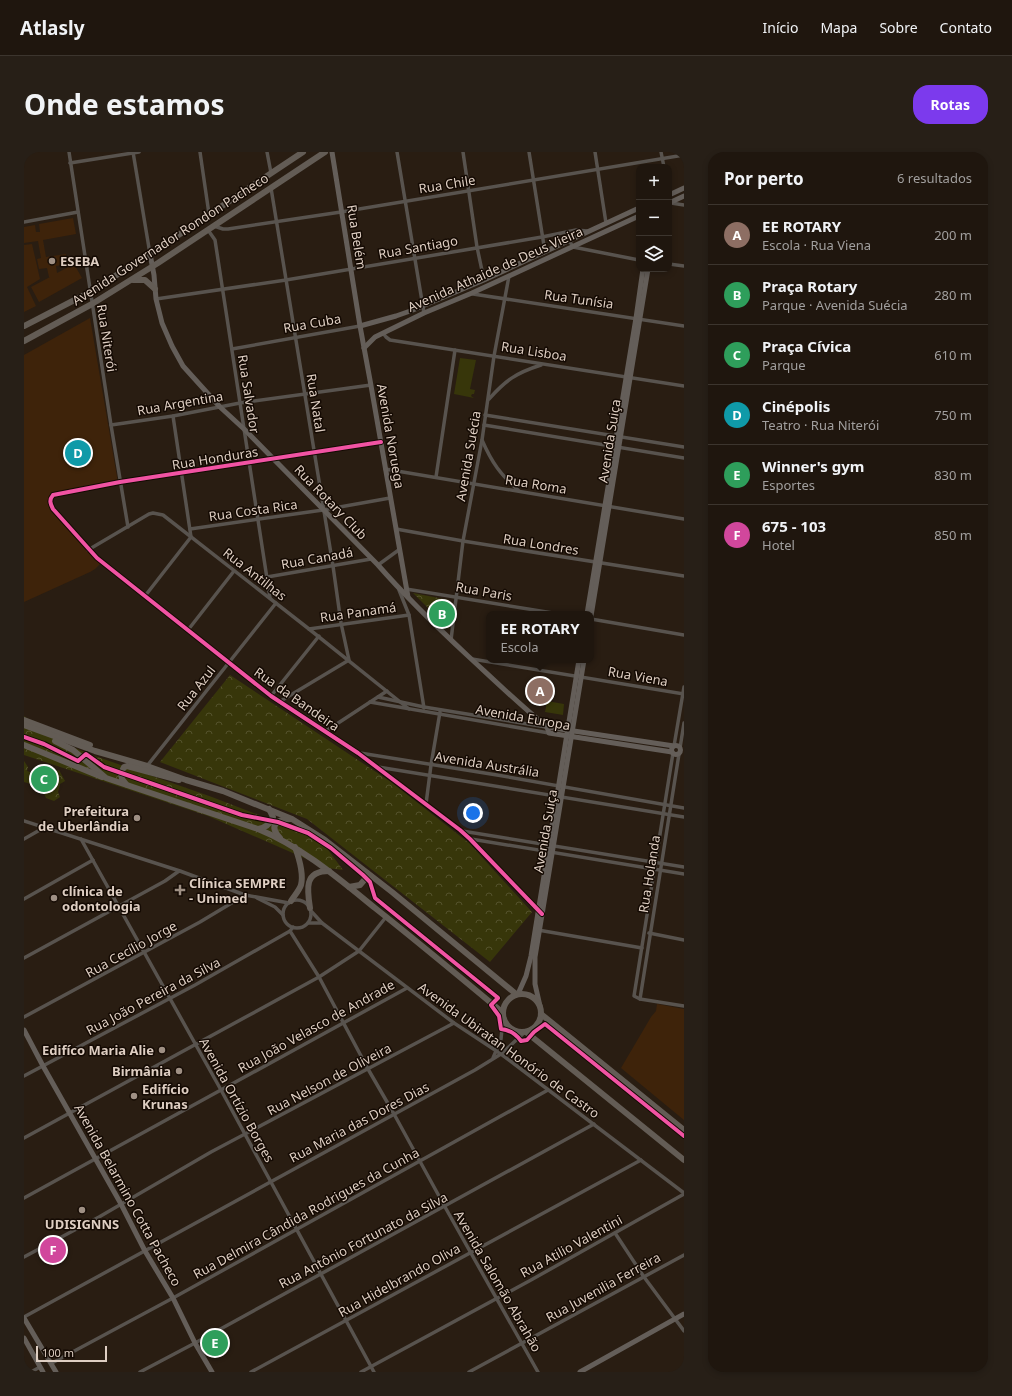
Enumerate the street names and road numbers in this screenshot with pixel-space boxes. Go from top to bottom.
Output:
street label: Avenida Governador Rondon Pacheco [68,169,272,309]
street label: Rua Chile [417,171,477,197]
street label: Rua Belém [343,203,371,271]
street label: Avenida Athaide de Deus Vieira [405,222,585,316]
street label: Rua Santiago [377,231,459,263]
street label: Rua Tunísia [543,285,615,313]
street label: Rua Niterói [93,303,121,373]
street label: Rua Cuba [282,309,342,337]
street label: Rua Lisboa [500,337,568,365]
street label: Rua Salvador [234,353,264,435]
street label: Rua Natal [302,372,330,434]
street label: Avenida Noruega [373,382,409,490]
street label: Rua Argentina [136,387,224,419]
street label: Avenida Suiça [594,398,624,484]
street label: Avenida Suécia [451,409,485,503]
street label: Rua Honduras [171,442,259,474]
street label: Rua Rotary Club [291,461,371,543]
street label: Rua Roma [504,470,568,498]
street label: Rua Costa Rica [207,495,299,525]
street label: Rua Londres [502,529,580,559]
street label: Rua Antilhas [219,543,291,605]
street label: Rua Canadá [280,543,354,573]
street label: Rua Paris [454,577,514,605]
street label: Rua Panamá [319,598,397,626]
street label: Rua Azul [173,662,219,714]
street label: Rua Viena [607,662,669,690]
street label: Rua da Bandeira [251,663,343,735]
street label: Avenida Europa [474,700,572,734]
street label: Avenida Austrália [433,747,541,781]
street label: Avenida Suiça [529,788,561,874]
street label: Rua Holanda [634,834,664,914]
street label: Rua Cecílio Jorge [82,916,180,982]
street label: Rua João Pereira da Silva [83,953,223,1039]
street label: Rua João Velasco de Andrade [234,975,398,1077]
street label: Avenida Ubiratan Honório de Castro [415,978,604,1122]
street label: Avenida Ortízio Borges [195,1035,279,1165]
street label: Rua Nelson de Oliveira [264,1039,394,1119]
street label: Rua Maria das Dores Dias [286,1077,432,1167]
street label: Avenida Belarmino Cotta Pacheco [70,1101,186,1290]
street label: Rua Delmira Cândida Rodrigues da Cunha [190,1143,422,1283]
street label: Rua Antônio Fortunato da Silva [275,1188,451,1292]
street label: Avenida Salomão Abrahão [450,1207,546,1355]
street label: Rua Atilio Valentini [517,1210,625,1282]
street label: Rua Hidelbrando Oliva [335,1239,463,1321]
street label: Rua Juvenilia Ferreira [542,1248,664,1326]

